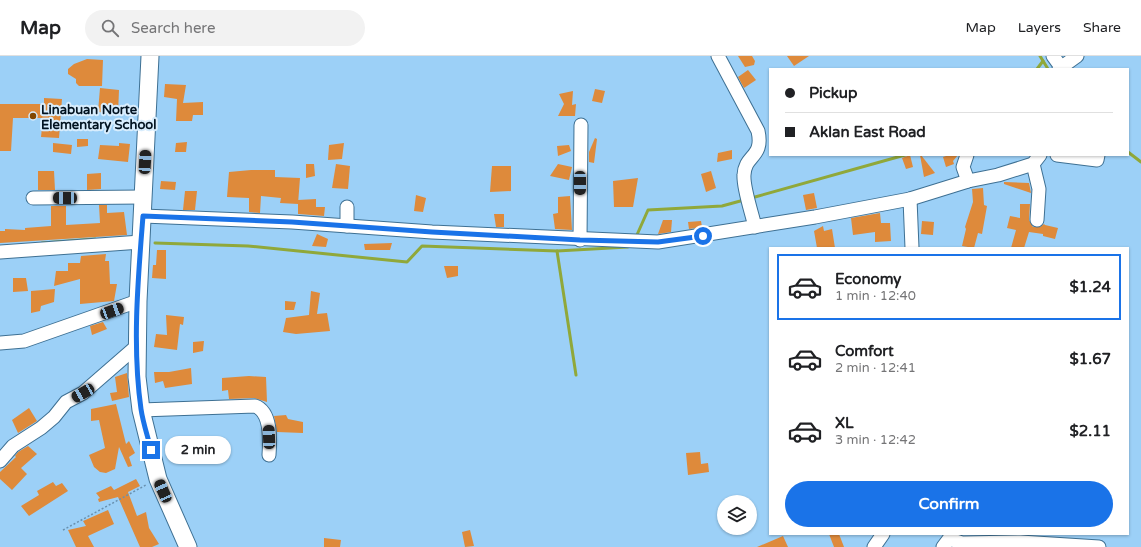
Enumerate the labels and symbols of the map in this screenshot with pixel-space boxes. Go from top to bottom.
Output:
place label: Linabuan Norte Elementary School [41,102,156,133]
marker: Linabuan Norte Elementary School [28,111,38,121]
car [138,150,152,174]
car [574,171,586,195]
car [53,192,77,204]
route start [694,227,712,245]
car [99,301,125,321]
car [70,382,96,404]
car [263,425,275,449]
callout: 2 min [165,436,231,464]
route end [142,441,160,459]
car [153,478,173,504]

